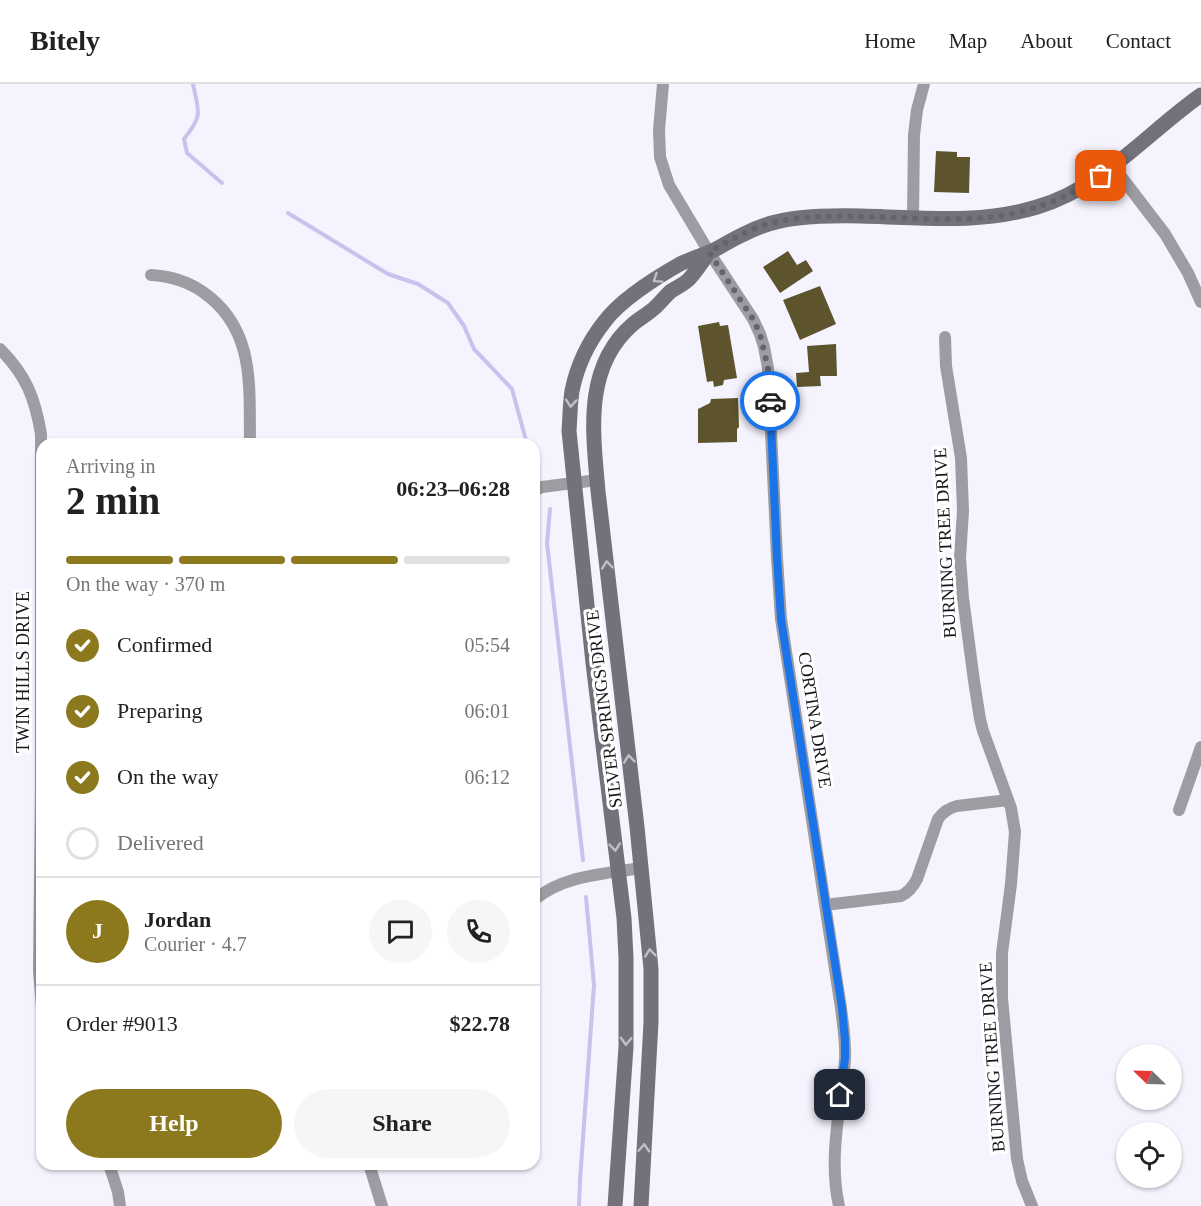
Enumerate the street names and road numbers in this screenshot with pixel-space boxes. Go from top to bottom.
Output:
street label: BURNING TREE DRIVE [930,447,960,639]
street label: TWIN HILLS DRIVE [13,591,33,753]
street label: SILVER SPRINGS DRIVE [582,609,626,809]
street label: CORTINA DRIVE [794,651,836,789]
street label: BURNING TREE DRIVE [975,961,1009,1153]

